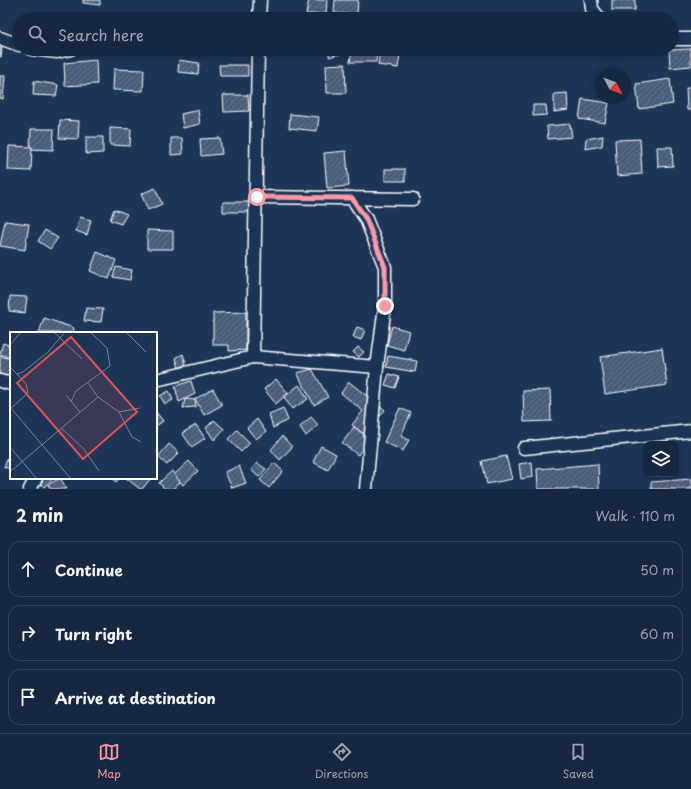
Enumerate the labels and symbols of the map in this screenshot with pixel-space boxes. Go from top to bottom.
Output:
north arrow [595,68,631,104]
route start [248,188,266,206]
route end [376,297,394,315]
inset map [10,332,157,479]

